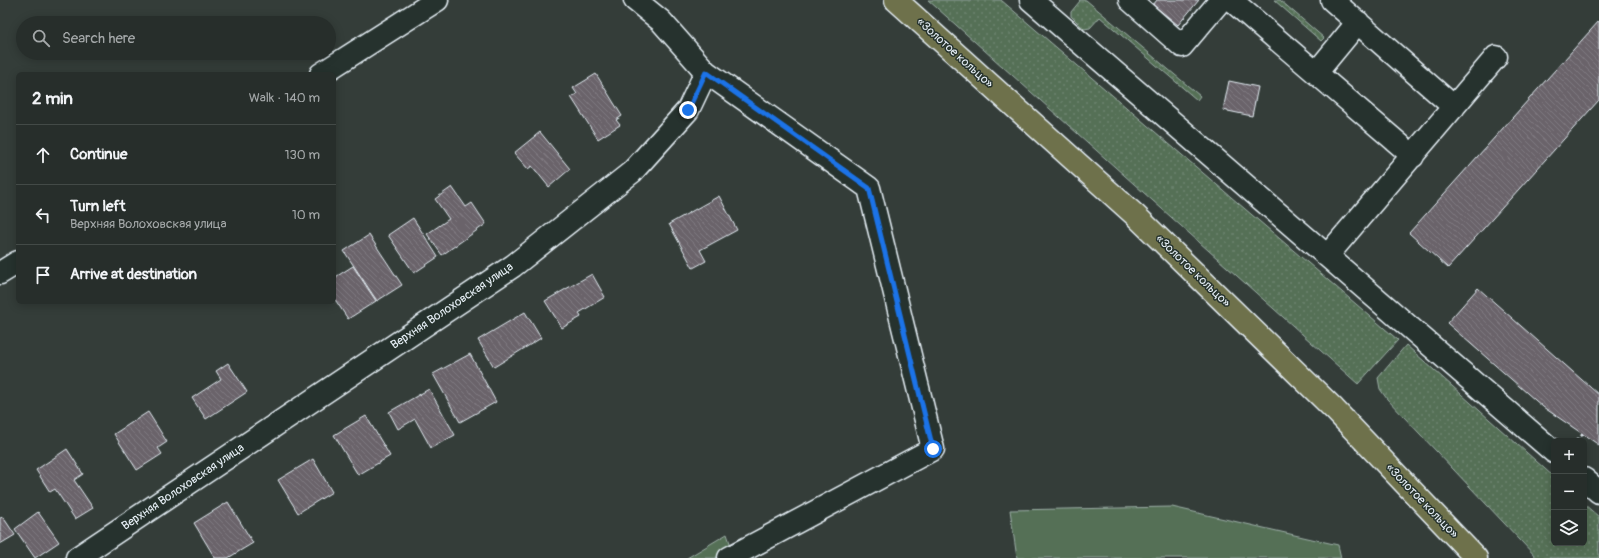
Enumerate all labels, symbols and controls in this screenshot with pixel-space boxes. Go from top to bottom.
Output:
street label: «Золотое кольцо» [914,15,996,91]
search box [16,16,336,60]
icon: search [30,27,52,49]
text: Search here [62,29,135,48]
text: 2 min [32,88,73,109]
text: Walk · 140 m [249,90,320,106]
route end [679,101,697,119]
icon: ahead [32,144,54,166]
text: Continue [70,145,128,164]
text: 130 m [284,147,320,163]
text: Turn left [70,197,126,216]
icon: left [32,204,54,226]
text: 10 m [292,207,320,223]
text: Верхняя Волоховская улица [70,216,227,232]
street label: «Золотое кольцо» [1153,232,1233,310]
street label: Верхняя Волоховская улица [388,259,516,353]
icon: arrive [32,264,54,286]
text: Arrive at destination [70,265,197,284]
map controls [1551,438,1587,546]
button: + [1551,438,1587,474]
street label: Верхняя Волоховская улица [119,440,247,534]
route start [924,440,942,458]
street label: «Золотое кольцо» [1383,461,1461,541]
button: − [1551,474,1587,510]
button: layers [1551,510,1587,546]

